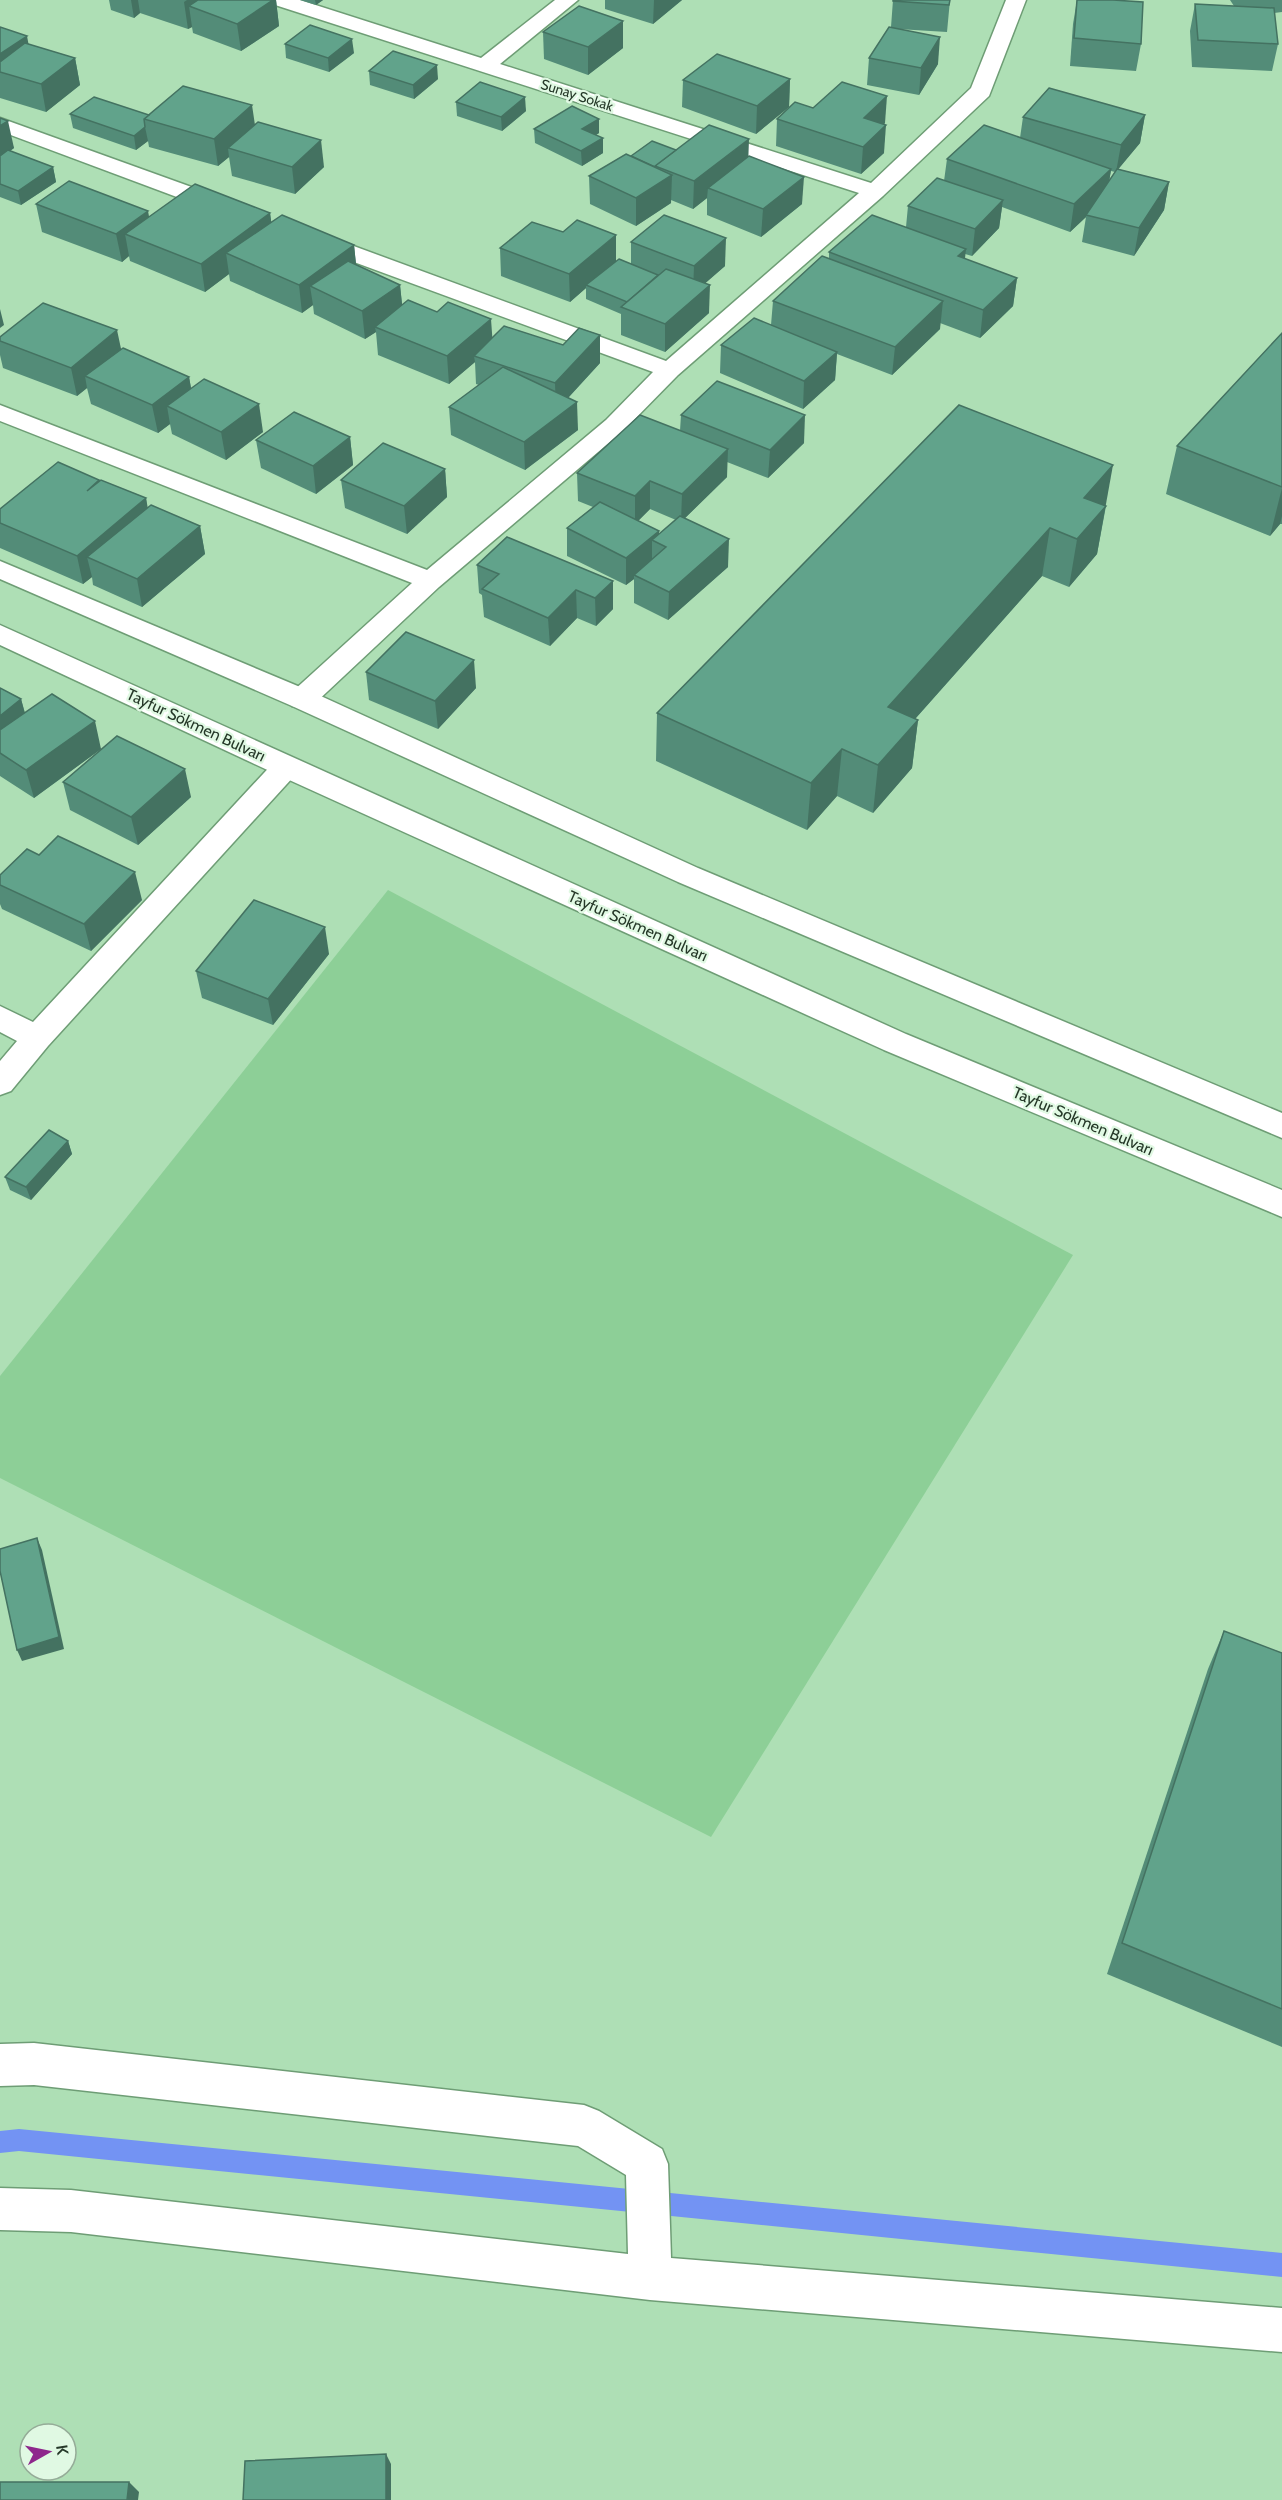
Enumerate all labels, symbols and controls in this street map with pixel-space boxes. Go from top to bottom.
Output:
street label: Sunay Sokak [539,75,616,115]
street label: Tayfur Sökmen Bulvarı [124,685,268,765]
street label: Tayfur Sökmen Bulvarı [565,887,711,965]
street label: Tayfur Sökmen Bulvarı [1010,1083,1156,1159]
north arrow [18,2422,78,2482]
text: K [52,2443,72,2456]

